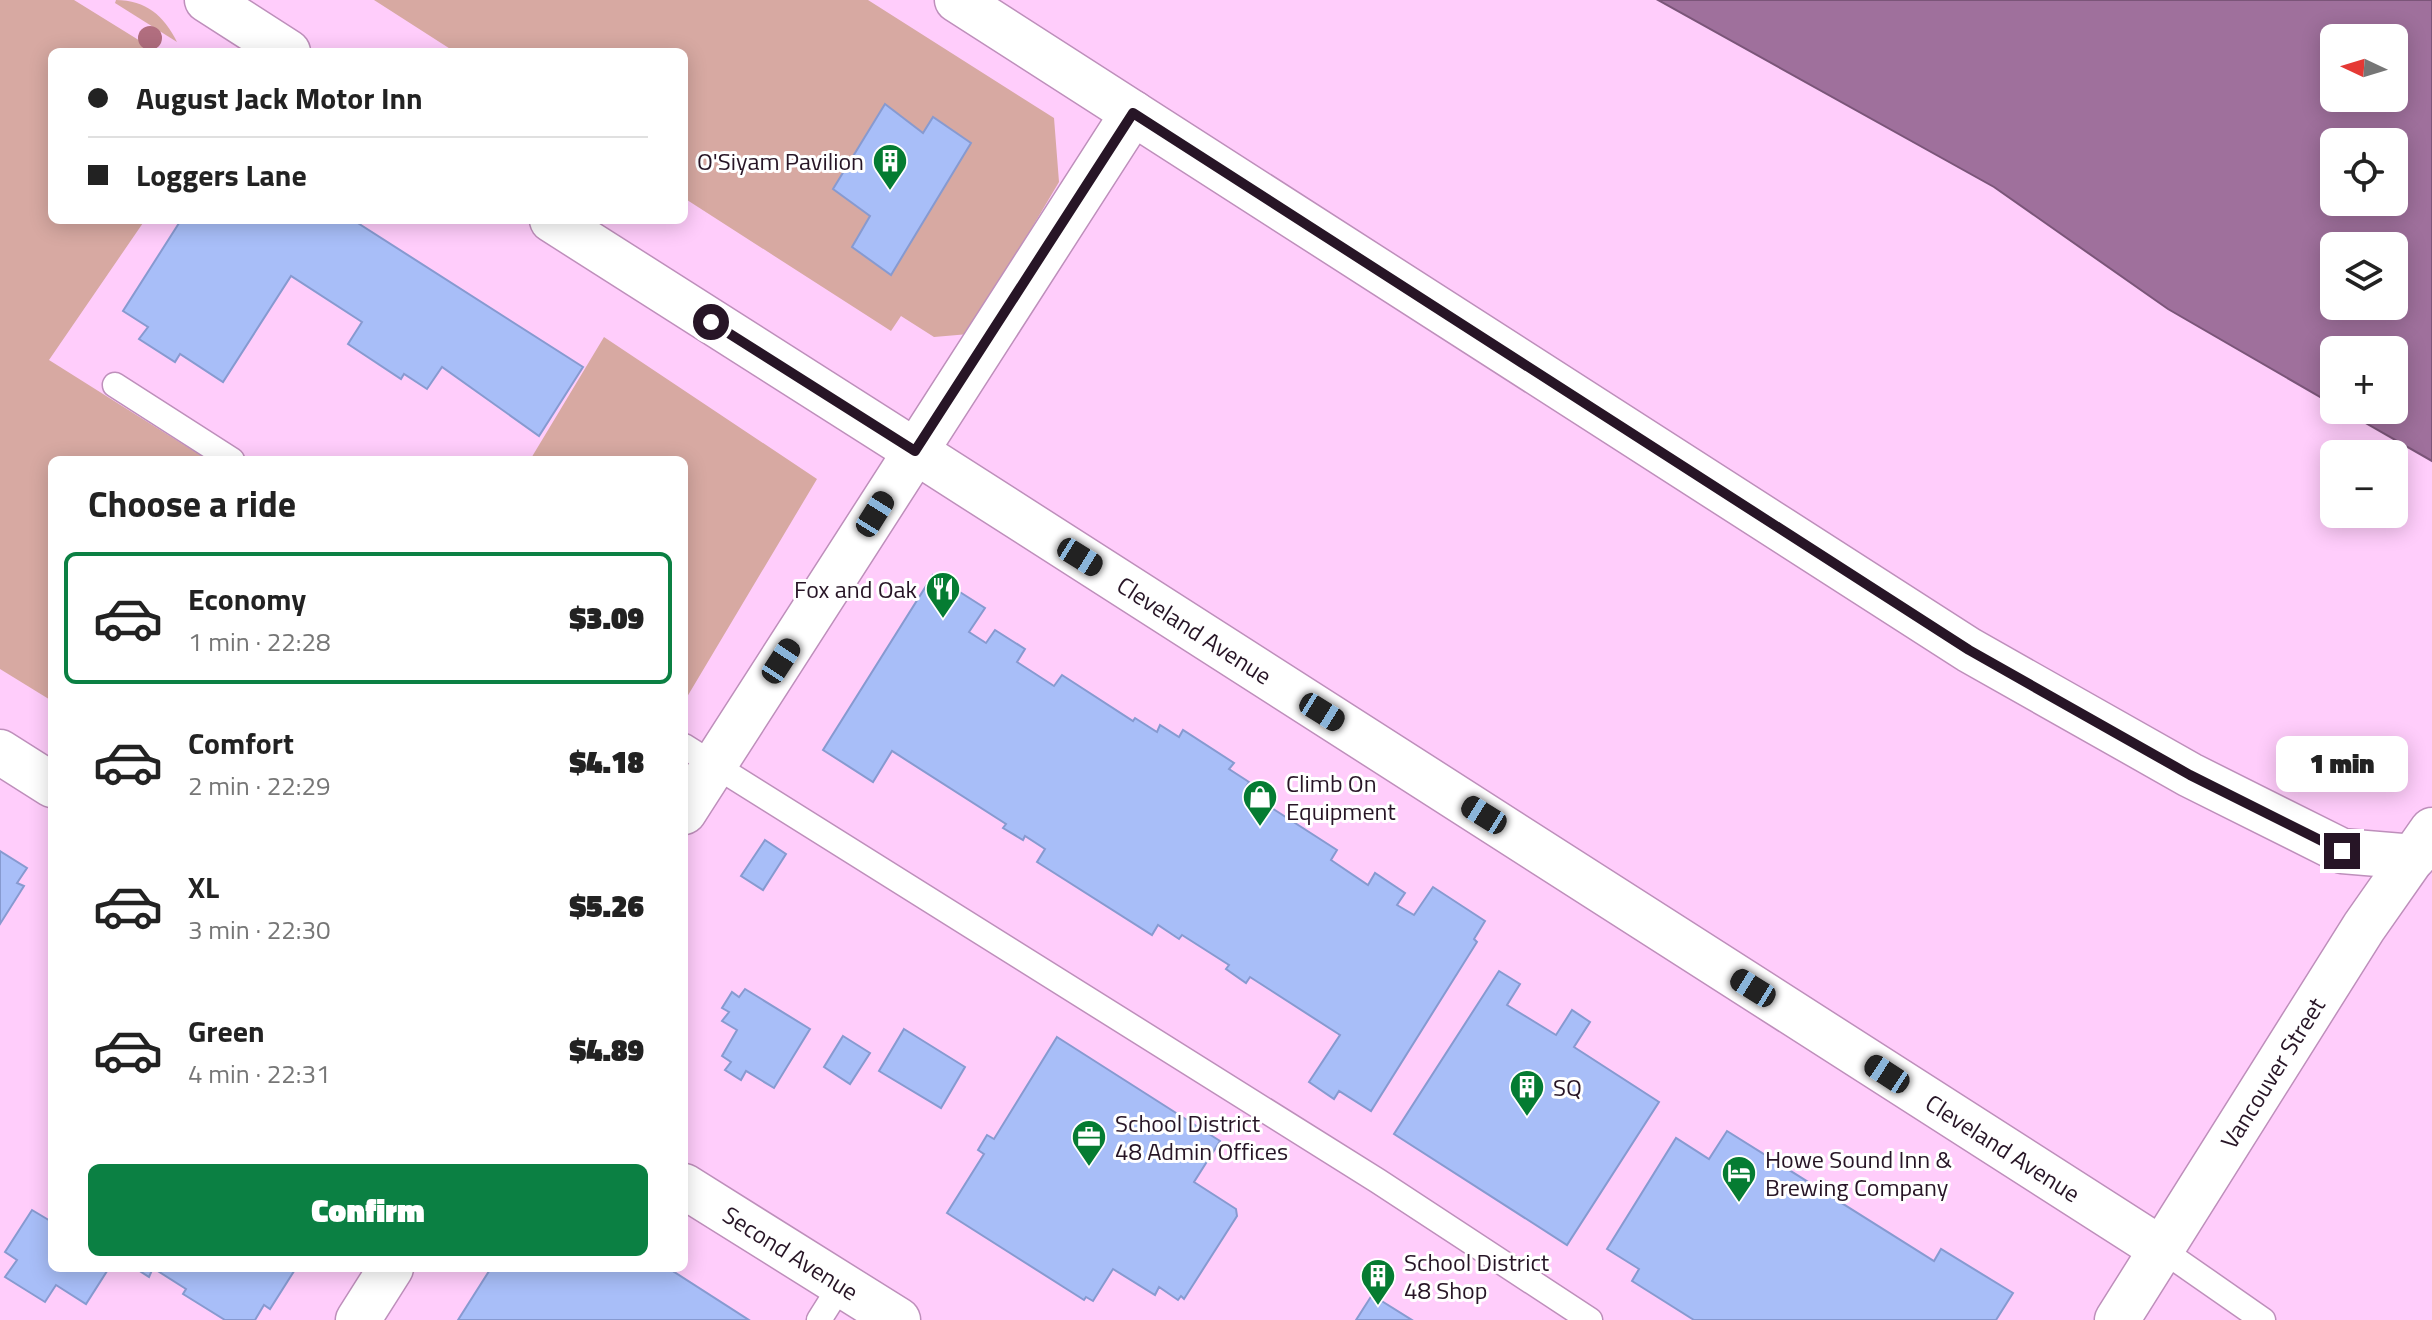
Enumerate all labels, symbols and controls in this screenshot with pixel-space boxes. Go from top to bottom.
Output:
north arrow [2320,24,2408,112]
map controls [2320,24,2408,528]
text: August Jack Motor Inn [136,75,423,121]
button: locate [2320,128,2408,216]
building icon: O'Siyam Pavilion [871,142,909,192]
place label: O'Siyam Pavilion [697,143,864,179]
text: Loggers Lane [136,152,307,198]
button: layers [2320,232,2408,320]
route start [693,304,729,340]
button: + [2320,336,2408,424]
button: − [2320,440,2408,528]
text: Choose a ride [88,476,296,531]
car [852,487,898,541]
car [1053,534,1107,580]
street label: Cleveland Avenue [1110,567,1279,693]
restaurant icon: Fox and Oak [924,570,962,620]
place label: Fox and Oak [794,571,918,607]
text: Economy [188,576,306,622]
icon: car [92,582,164,654]
text: $3.09 [570,595,644,641]
text: 1 min · 22:28 [188,622,331,661]
car [758,634,804,688]
car [1295,689,1349,735]
text: Comfort [188,720,294,766]
icon: car [92,726,164,798]
callout: 1 min [2276,735,2408,791]
text: $4.18 [570,739,644,785]
text: 1 min [2310,744,2374,783]
place label: Climb On Equipment [1286,765,1396,829]
text: 2 min · 22:29 [188,766,331,805]
shop icon: Climb On Equipment [1241,778,1279,828]
car [1457,792,1511,838]
route end [2324,833,2360,869]
text: XL [188,864,219,910]
icon: car [92,870,164,942]
text: $5.26 [570,883,644,929]
text: 3 min · 22:30 [188,910,331,949]
car [1726,965,1780,1011]
street label: Vancouver Street [2211,989,2334,1156]
text: Green [188,1008,265,1054]
icon: car [92,1014,164,1086]
text: $4.89 [570,1027,644,1073]
car [1860,1051,1914,1097]
text: 4 min · 22:31 [188,1054,331,1093]
building icon: SQ [1508,1068,1546,1118]
place label: SQ [1553,1069,1582,1105]
street label: Cleveland Avenue [1919,1085,2087,1211]
place label: School District 48 Admin Offices [1115,1105,1288,1169]
office icon: School District 48 Admin Offices [1070,1118,1108,1168]
place label: Howe Sound Inn & Brewing Company [1765,1141,1952,1205]
hotel icon: Howe Sound Inn & Brewing Company [1720,1154,1758,1204]
button: Confirm [88,1164,648,1256]
street label: Second Avenue [716,1197,866,1309]
place label: School District 48 Shop [1404,1244,1550,1308]
building icon: School District 48 Shop [1359,1257,1397,1307]

